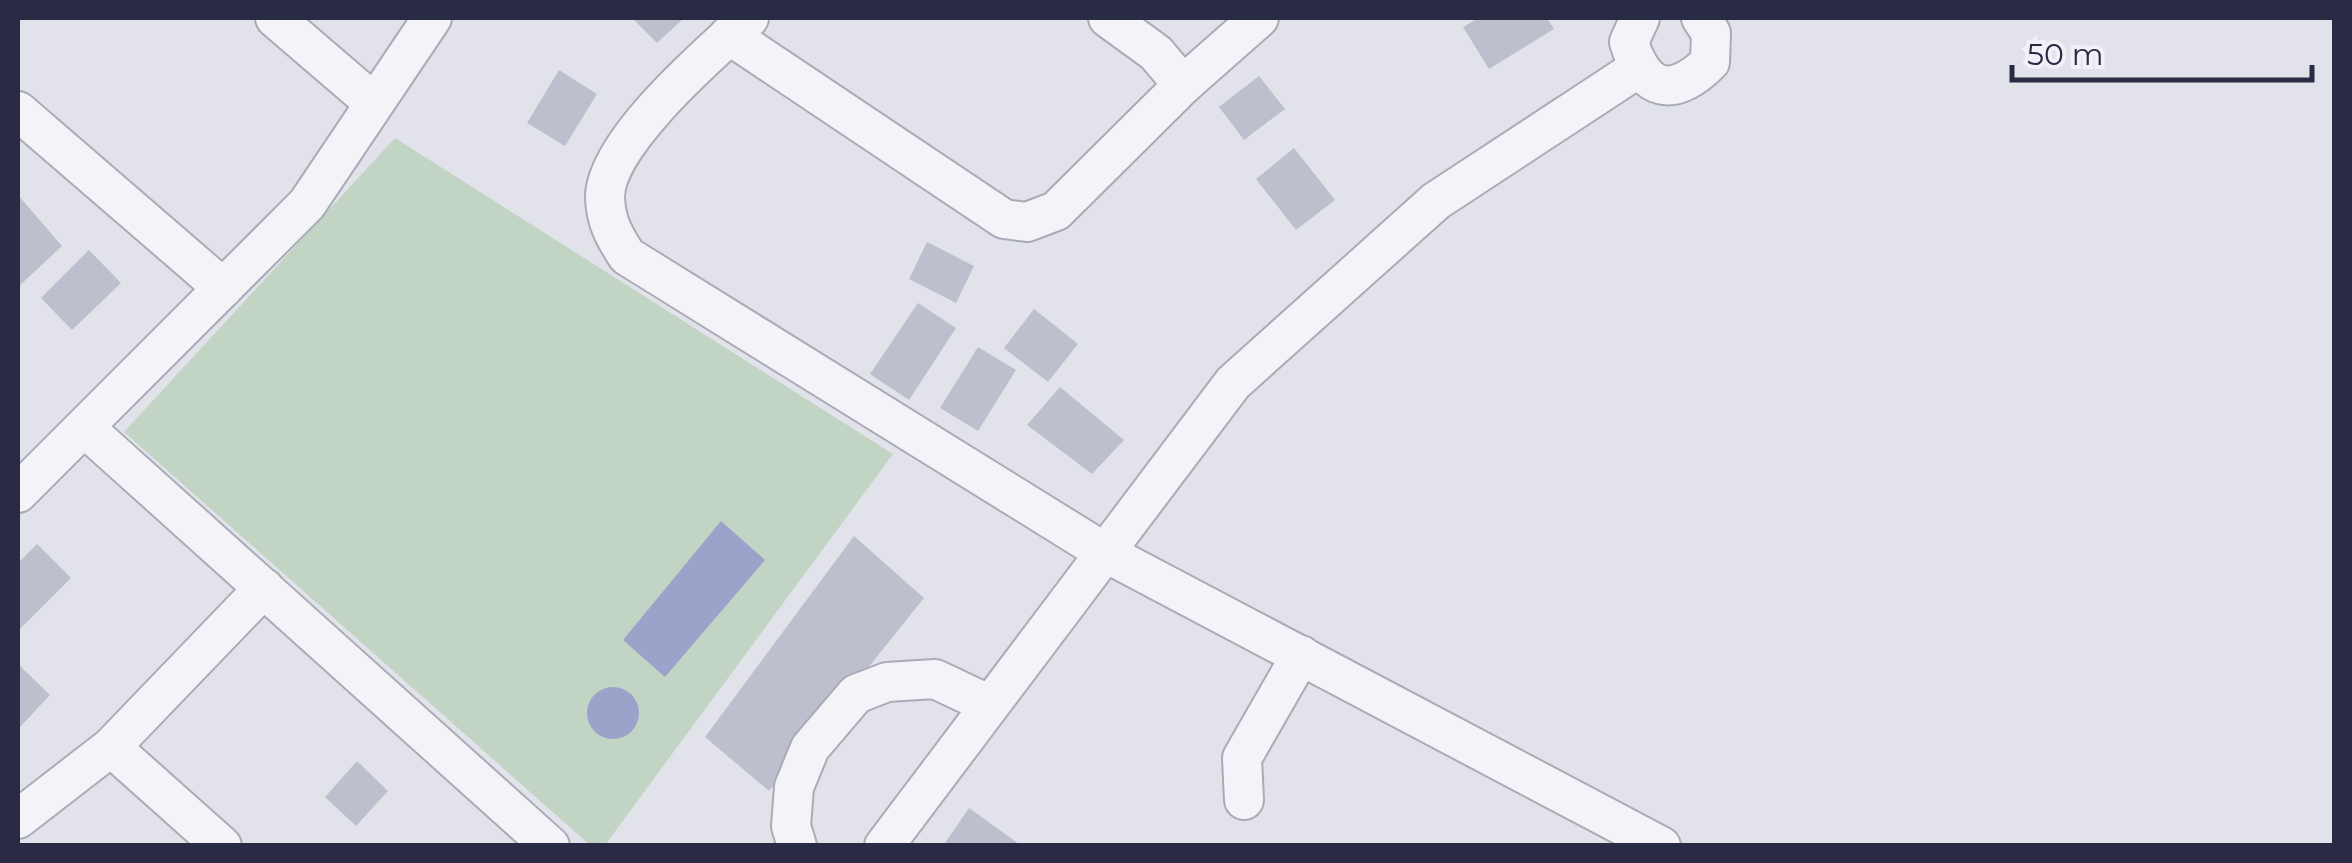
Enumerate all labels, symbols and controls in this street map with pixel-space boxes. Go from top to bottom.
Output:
scale bar [2012,20,2312,82]
text: 50 m [2027,36,2104,73]

